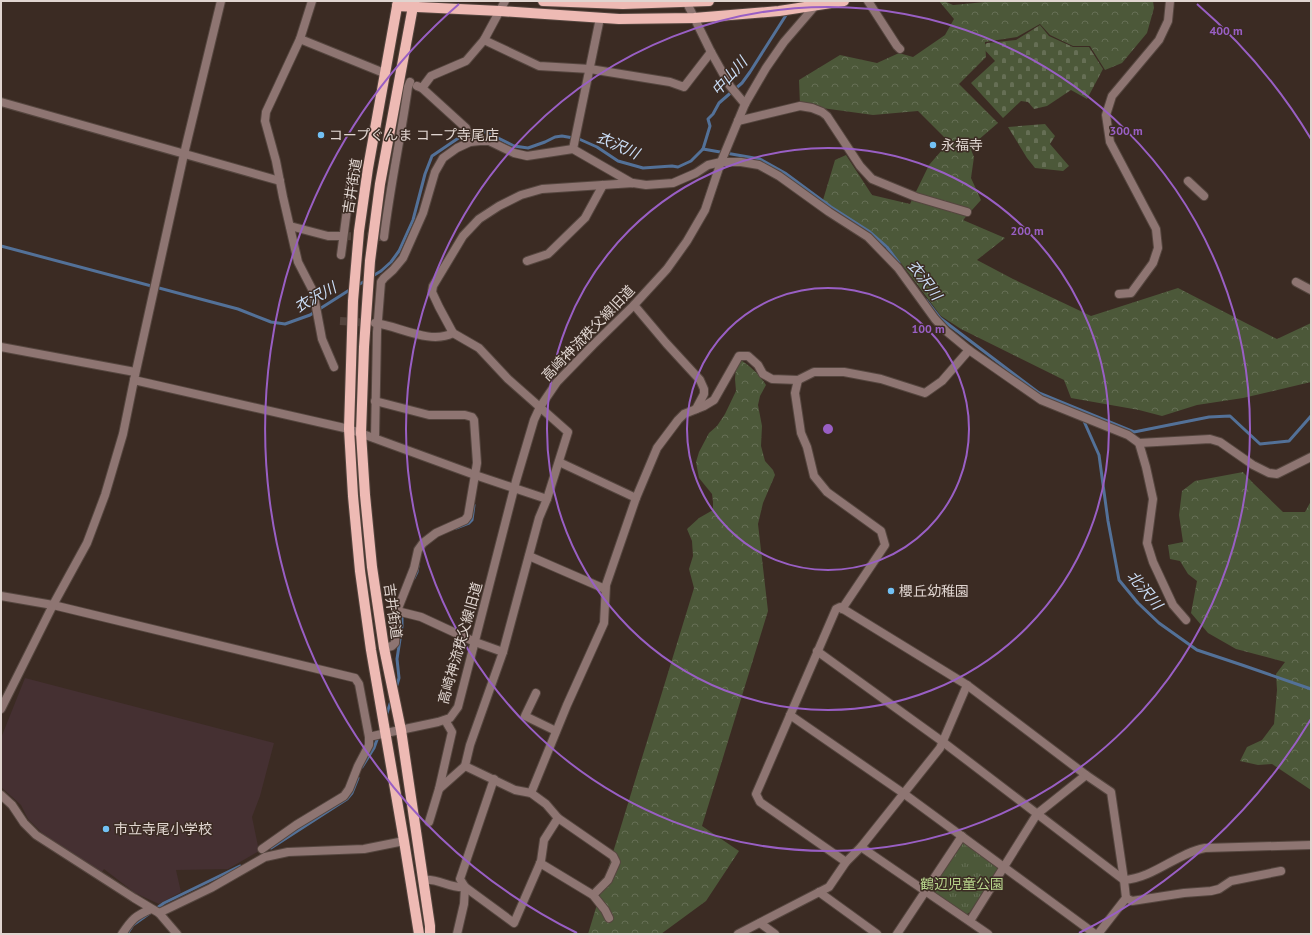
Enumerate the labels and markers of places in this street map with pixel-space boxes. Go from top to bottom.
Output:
place label: コープぐんま コープ寺尾店 [329,126,499,144]
marker: コープぐんま コープ寺尾店 [316,130,326,140]
place label: 永福寺 [941,136,983,154]
marker: 永福寺 [928,140,938,150]
centre of rings [821,422,835,436]
place label: 櫻丘幼稚園 [899,582,969,600]
marker: 櫻丘幼稚園 [886,586,896,596]
place label: 市立寺尾小学校 [114,820,212,838]
marker: 市立寺尾小学校 [101,824,111,834]

